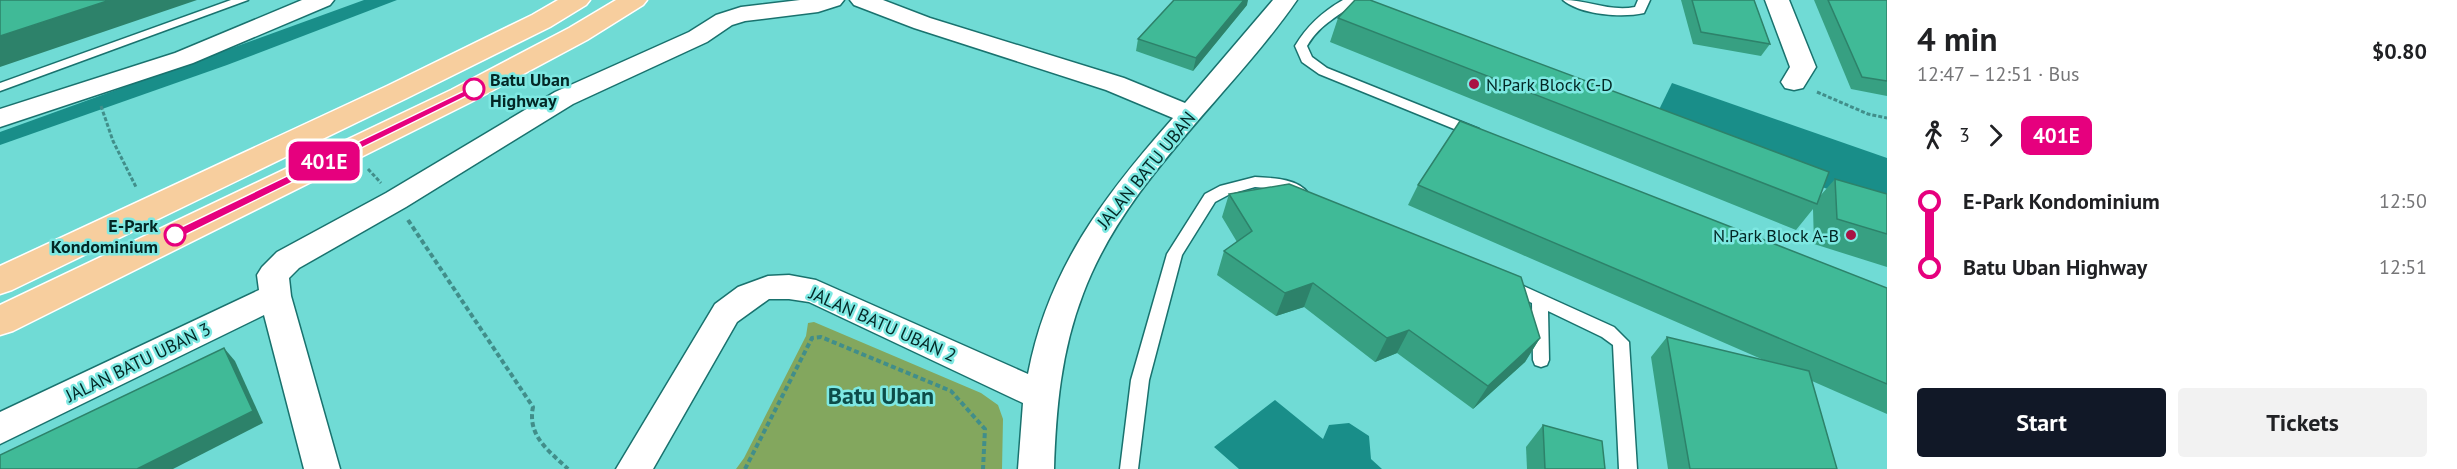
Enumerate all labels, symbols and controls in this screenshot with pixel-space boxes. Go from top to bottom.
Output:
text: 4 min [1917,17,1998,60]
text: $0.80 [2372,37,2427,65]
text: 12:47 – 12:51 · Bus [1917,61,2079,87]
place label: Batu Uban Highway [490,68,570,112]
place label: N.Park Block C-D [1486,73,1613,96]
marker: N.Park Block C-D [1467,77,1481,91]
marker: Batu Uban Highway [463,78,485,100]
street label: JALAN BATU UBAN [1091,107,1200,234]
icon: walk [1917,119,1950,152]
icon: forward [1979,119,2012,152]
text: 3 [1959,122,1970,148]
text: 401E [2033,122,2080,149]
line badge: 401E [282,142,366,180]
text: 401E [301,148,347,175]
text: E-Park Kondominium [1963,187,2160,215]
text: 12:50 [2379,188,2427,214]
place label: E-Park Kondominium [51,214,158,258]
marker: E-Park Kondominium [164,224,186,246]
place label: N.Park Block A-B [1713,224,1839,247]
marker: N.Park Block A-B [1844,228,1858,242]
text: Batu Uban Highway [1963,253,2147,281]
text: 12:51 [2379,254,2427,280]
street label: JALAN BATU UBAN 2 [805,281,960,367]
street label: JALAN BATU UBAN 3 [61,317,214,408]
district label: Batu Uban [828,380,934,411]
button: Start [1917,388,2166,457]
button: Tickets [2178,388,2427,457]

